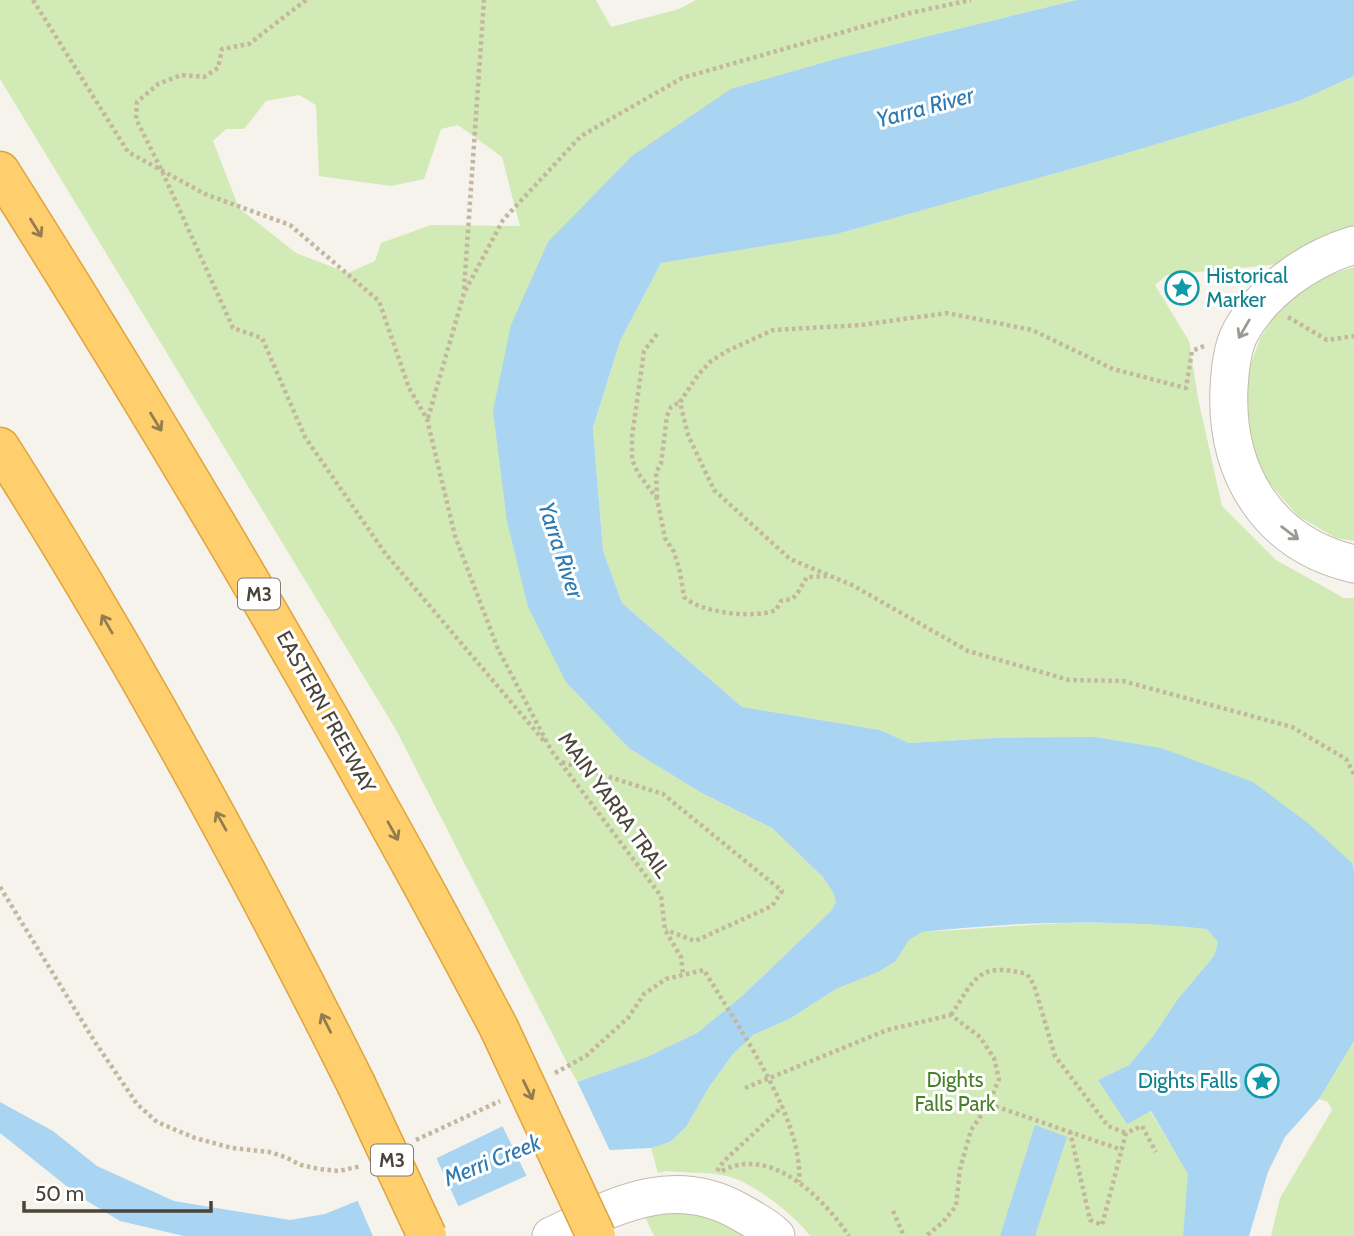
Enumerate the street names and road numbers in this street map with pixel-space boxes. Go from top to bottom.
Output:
road number: M3 [238,579,280,610]
street label: EASTERN FREEWAY [272,626,382,798]
street label: MAIN YARRA TRAIL [553,727,676,883]
road number: M3 [371,1144,413,1176]

